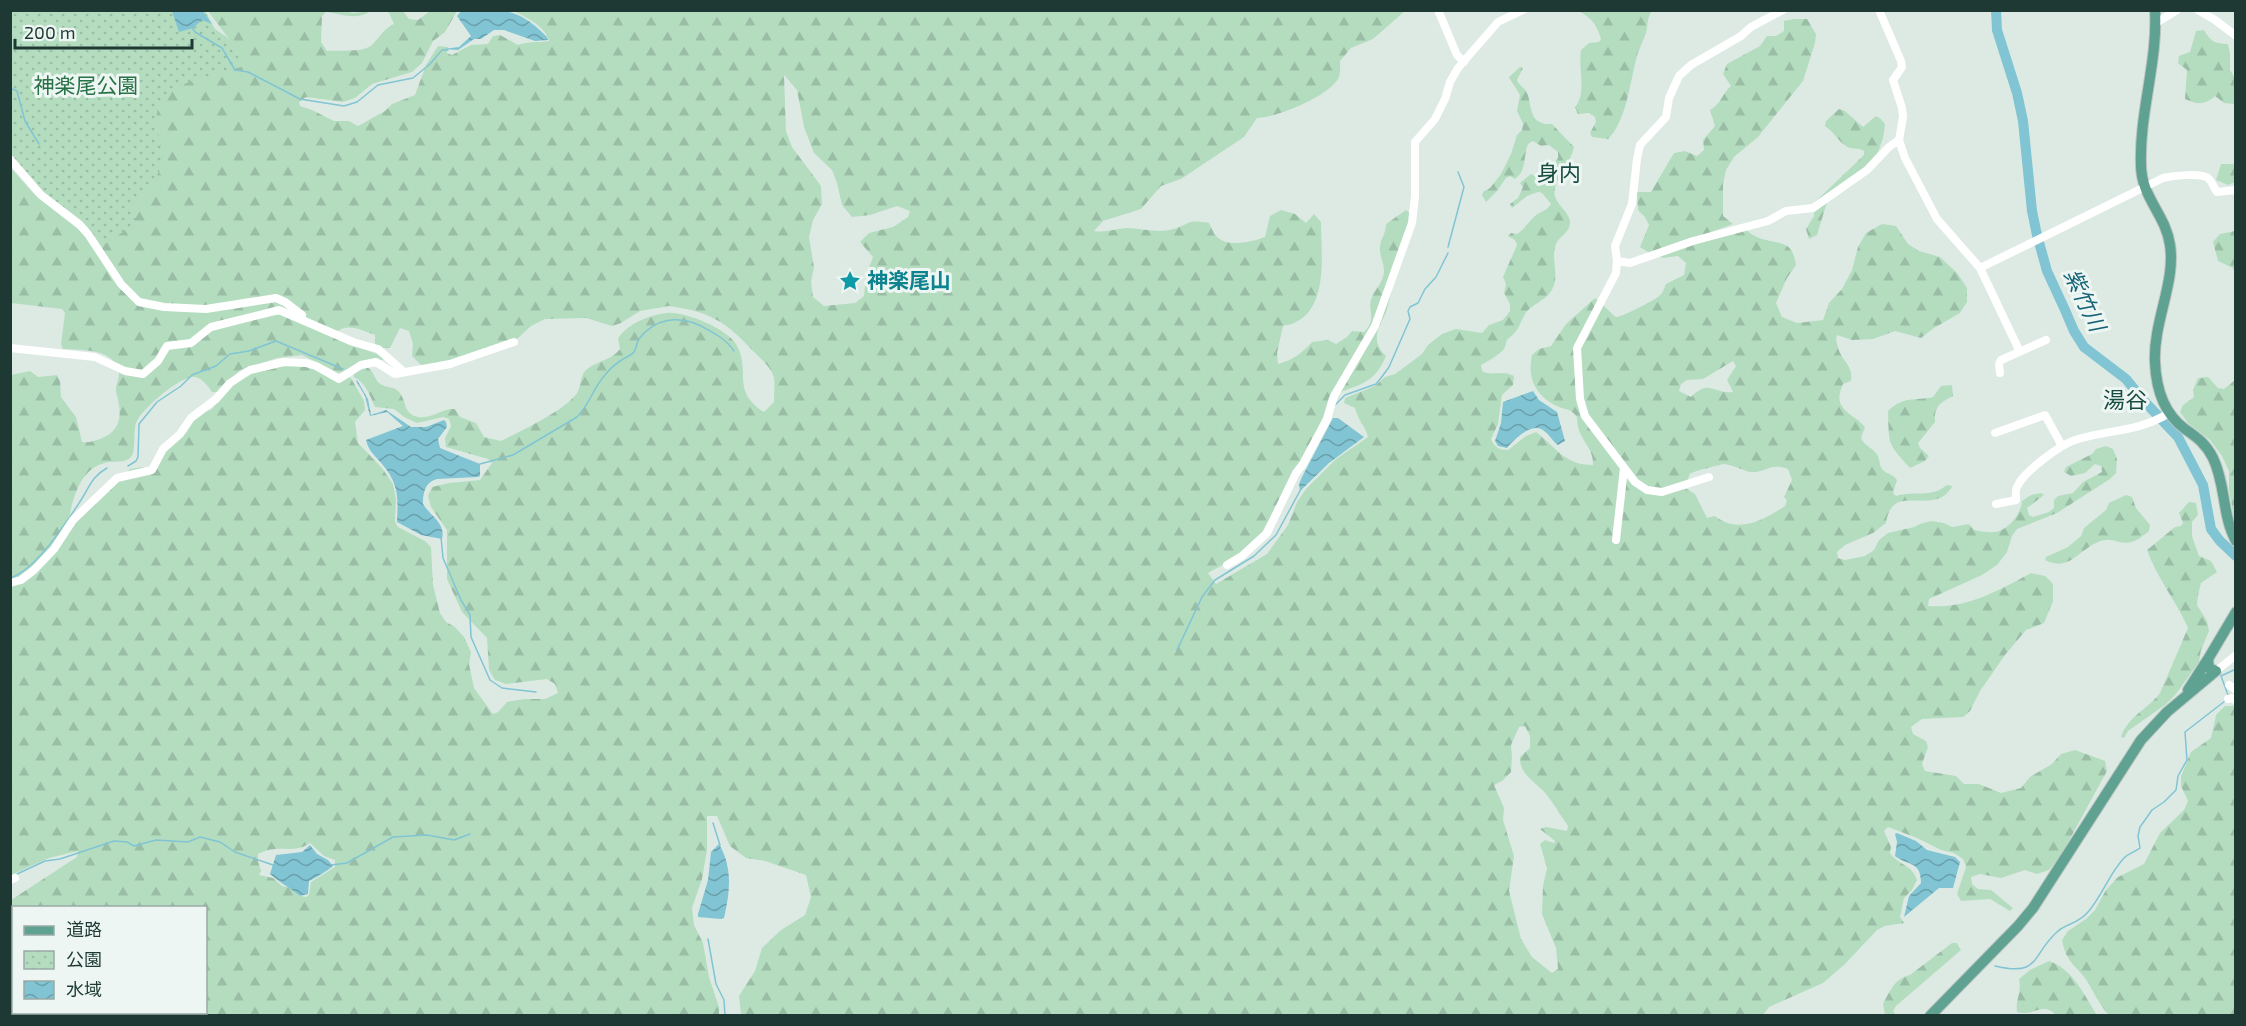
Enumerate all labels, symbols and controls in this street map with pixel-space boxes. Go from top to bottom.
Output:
scale bar [15,12,192,50]
text: 200 m [24,21,76,43]
park label: 神楽尾公園 [34,72,139,97]
district label: 身内 [1537,159,1581,185]
water label: 紫竹川 [2060,264,2112,337]
place label: 神楽尾山 [867,267,951,292]
place icon: 神楽尾山 [838,269,862,293]
district label: 湯谷 [2103,386,2147,412]
legend [12,906,207,1014]
text: 道路 [66,918,102,940]
text: 公園 [66,948,102,970]
text: 水域 [66,978,102,1000]

